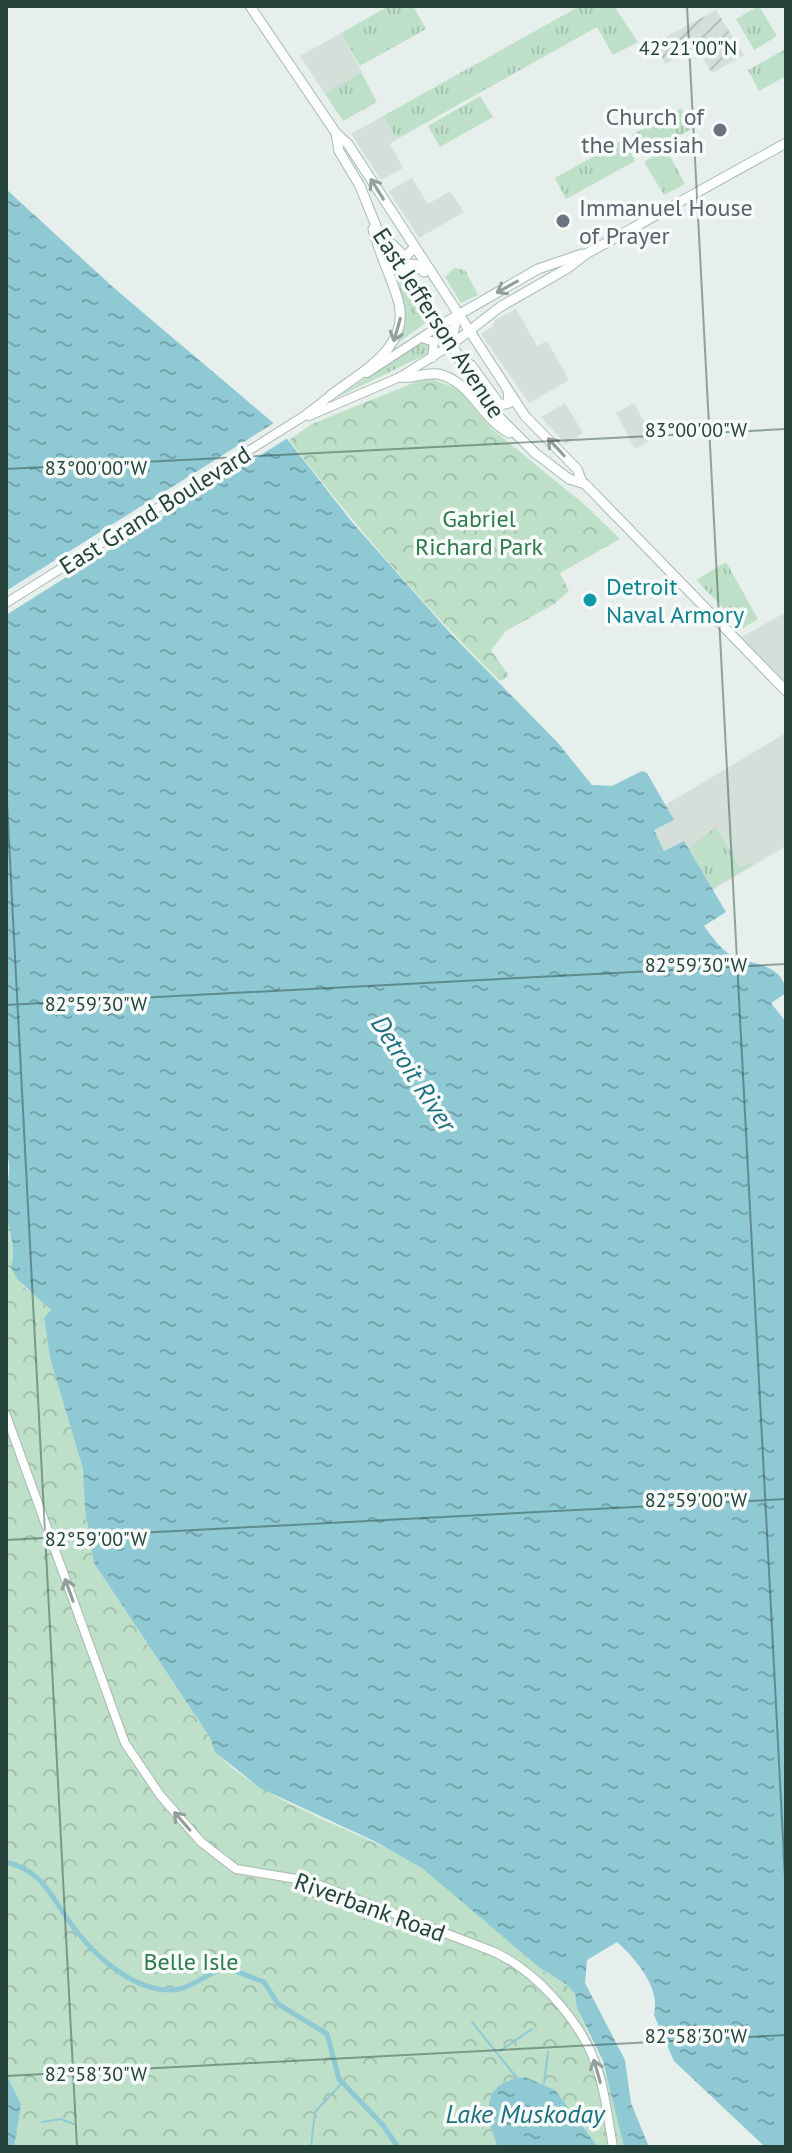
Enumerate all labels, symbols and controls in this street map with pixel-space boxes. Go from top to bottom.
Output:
text: 42°21'00"N [639,35,737,61]
place label: Church of the Messiah [581,101,705,160]
marker: Church of the Messiah [711,121,729,139]
one-way arrow [368,178,384,201]
place label: Immanuel House of Prayer [579,192,753,251]
marker: Immanuel House of Prayer [554,212,572,230]
street label: East Jefferson Avenue [366,222,512,424]
one-way arrow [496,280,520,296]
one-way arrow [389,317,403,342]
text: 83°00'00"W [645,417,748,443]
one-way arrow [547,437,566,457]
street label: East Grand Boulevard [54,439,256,581]
text: 83°00'00"W [45,455,148,481]
park label: Gabriel Richard Park [415,503,544,562]
place label: Detroit Naval Armory [606,571,744,630]
marker: Detroit Naval Armory [581,591,599,609]
text: 82°59'30"W [645,952,748,978]
text: 82°59'30"W [45,991,148,1017]
water label: Detroit River [364,1008,465,1139]
text: 82°59'00"W [645,1487,748,1513]
text: 82°59'00"W [45,1526,148,1552]
one-way arrow [61,1578,75,1603]
one-way arrow [174,1812,192,1832]
street label: Riverbank Road [290,1865,450,1949]
park label: Belle Isle [143,1946,239,1977]
text: 82°58'30"W [645,2023,748,2049]
one-way arrow [589,2058,604,2084]
text: 82°58'30"W [45,2061,148,2087]
water label: Lake Muskoday [445,2097,606,2130]

